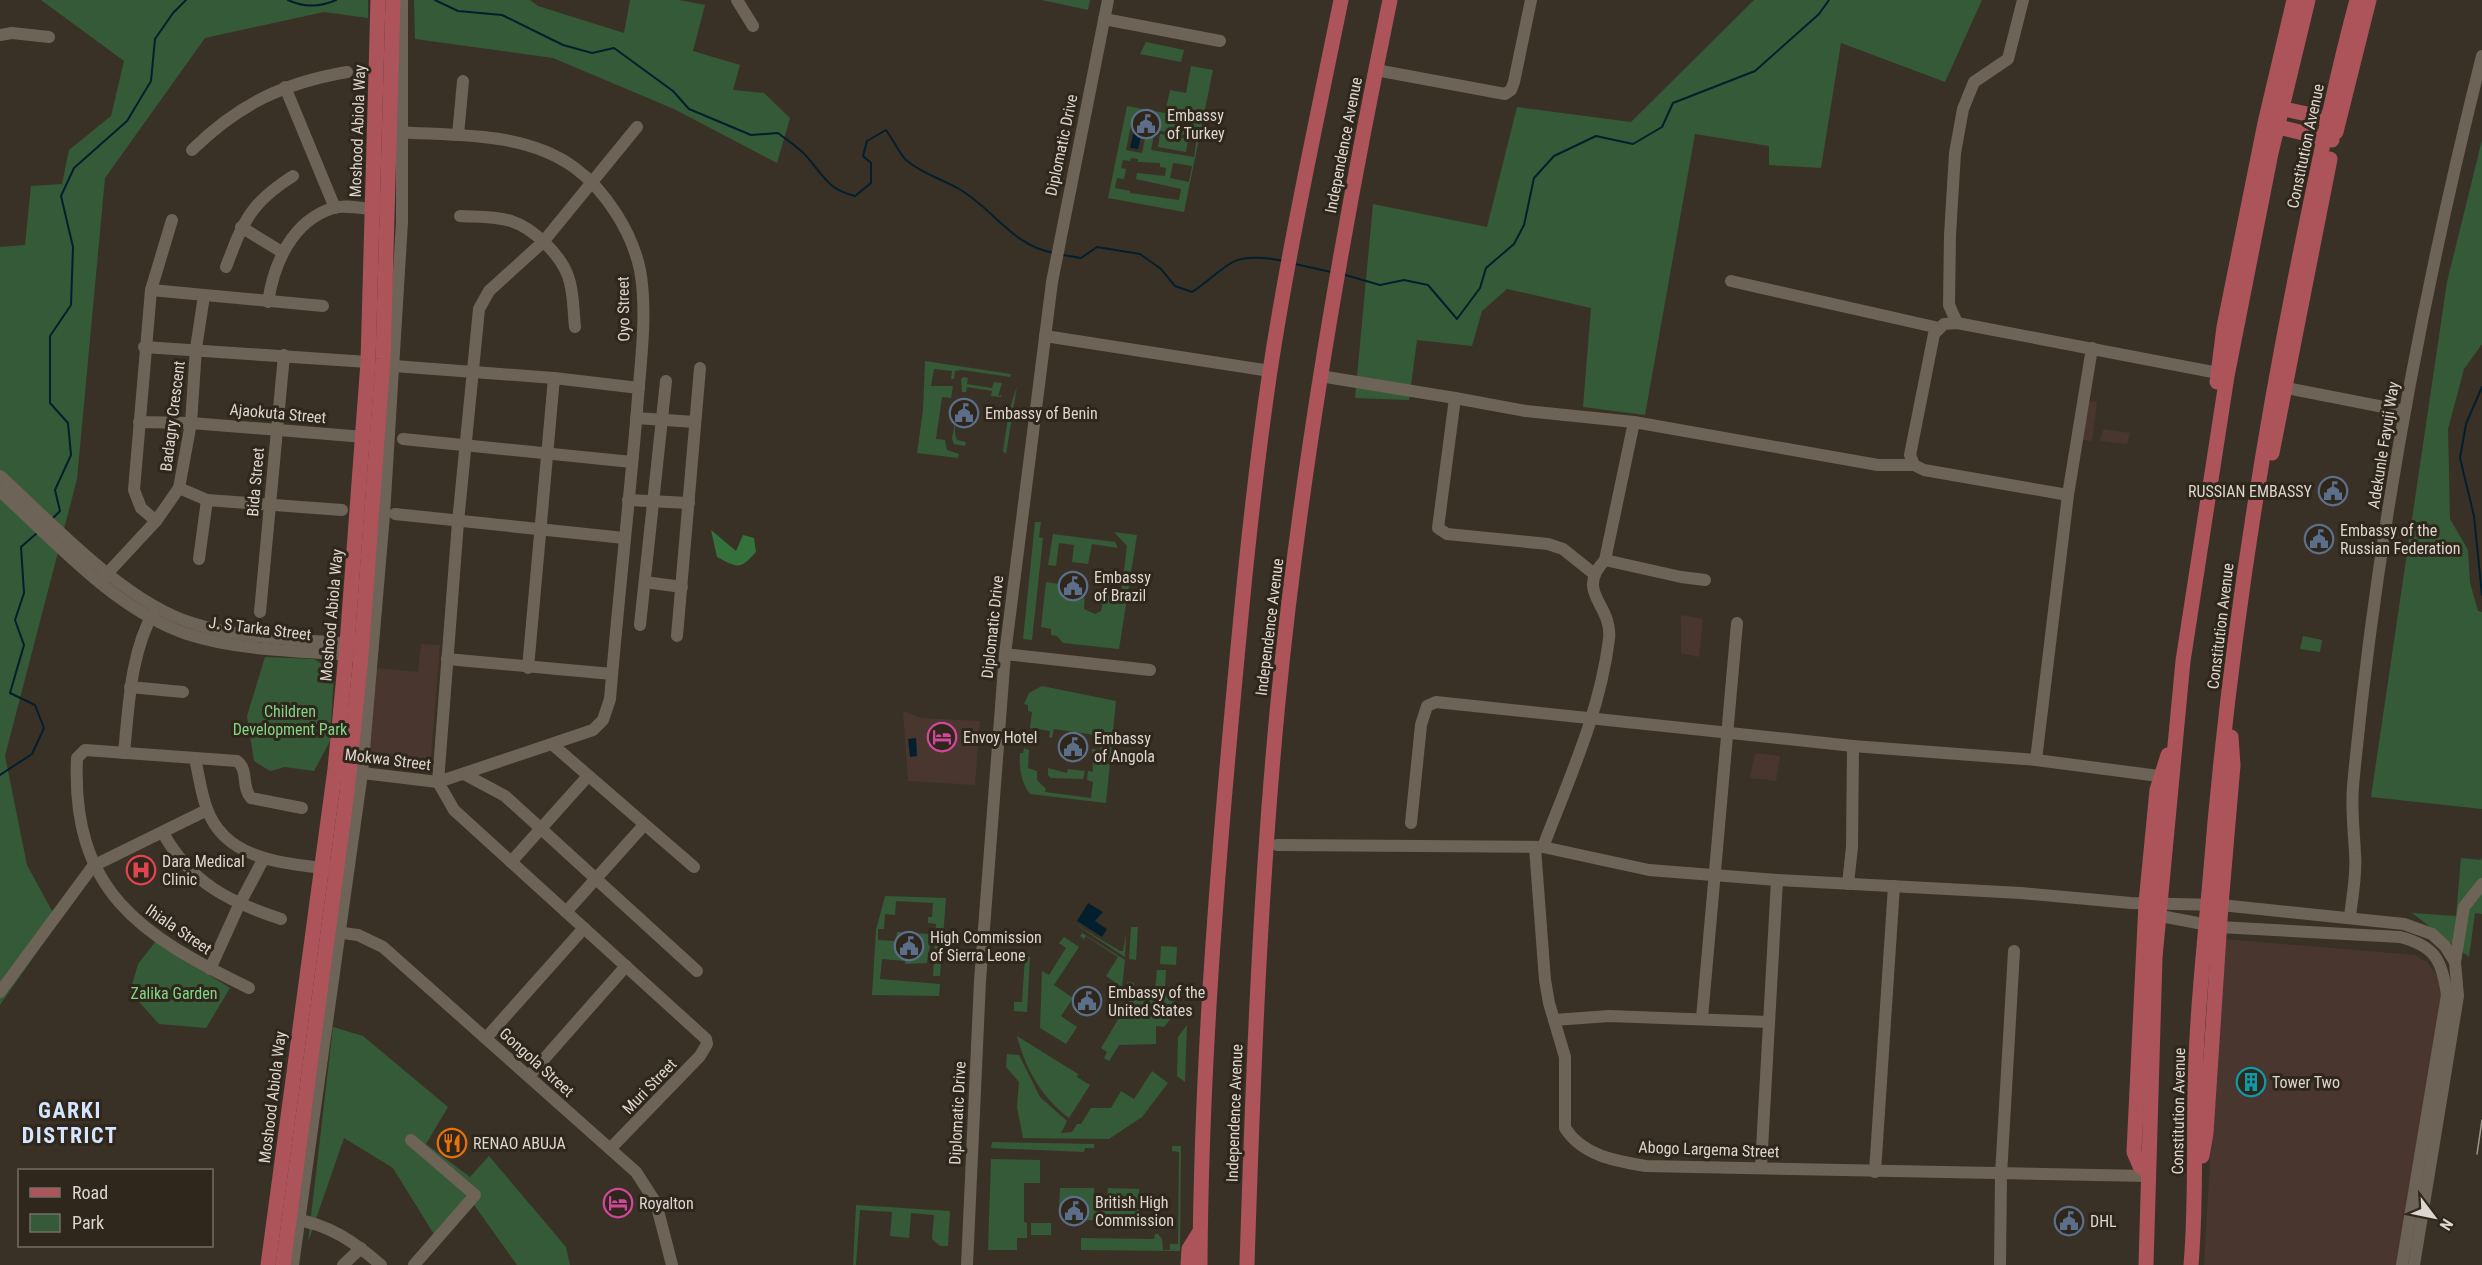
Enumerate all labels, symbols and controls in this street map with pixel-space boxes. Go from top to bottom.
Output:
street label: Moshood Abiola Way [346,64,369,198]
street label: Independence Avenue [1321,75,1366,215]
street label: Constitution Avenue [2283,82,2328,210]
street label: Diplomatic Drive [1041,93,1082,198]
place label: Embassy of Turkey [1167,106,1225,143]
public building icon: Embassy of Turkey [1130,108,1162,140]
street label: Oyo Street [613,276,634,342]
street label: Badagry Crescent [156,359,189,472]
street label: Adekunle Fayuji Way [2364,380,2403,510]
public building icon: Embassy of Benin [948,397,980,429]
street label: Ajaokuta Street [229,400,327,427]
place label: Embassy of Benin [985,404,1098,423]
street label: Bida Street [243,446,268,517]
public building icon: RUSSIAN EMBASSY [2317,475,2349,507]
place label: RUSSIAN EMBASSY [2188,482,2313,501]
place label: Embassy of the Russian Federation [2340,521,2460,558]
public building icon: Embassy of the Russian Federation [2303,523,2335,555]
street label: Moshood Abiola Way [316,548,347,682]
street label: Independence Avenue [1252,557,1287,697]
street label: Constitution Avenue [2203,562,2238,690]
place label: Embassy of Brazil [1094,568,1151,605]
public building icon: Embassy of Brazil [1057,570,1089,602]
street label: Diplomatic Drive [978,575,1007,680]
street label: J. S Tarka Street [208,613,313,644]
park label: Children Development Park [233,702,348,739]
hotel icon: Envoy Hotel [926,721,958,753]
place label: Envoy Hotel [963,728,1038,747]
place label: Embassy of Angola [1094,729,1155,766]
public building icon: Embassy of Angola [1057,731,1089,763]
street label: Mokwa Street [344,745,432,774]
place label: Dara Medical Clinic [162,852,245,889]
hospital icon: Dara Medical Clinic [125,854,157,886]
street label: Ihiala Street [142,900,216,959]
place label: High Commission of Sierra Leone [930,928,1042,965]
public building icon: High Commission of Sierra Leone [893,930,925,962]
place label: Embassy of the United States [1108,983,1205,1020]
park label: Zalika Garden [131,984,217,1003]
public building icon: Embassy of the United States [1071,985,1103,1017]
street label: Gongola Street [496,1024,578,1101]
street label: Moshood Abiola Way [255,1030,290,1164]
street label: Independence Avenue [1223,1044,1246,1182]
street label: Constitution Avenue [2168,1047,2189,1175]
street label: Muri Street [618,1055,681,1118]
street label: Diplomatic Drive [945,1061,970,1165]
building icon: Tower Two [2235,1066,2267,1098]
place label: Tower Two [2272,1073,2340,1092]
district label: GARKI DISTRICT [22,1098,118,1148]
restaurant icon: RENAO ABUJA [436,1127,468,1159]
place label: RENAO ABUJA [473,1134,566,1153]
street label: Abogo Largema Street [1638,1138,1780,1161]
legend [18,1169,213,1247]
text: Road [72,1182,108,1203]
hotel icon: Royalton [602,1187,634,1219]
north arrow [2404,1187,2464,1247]
place label: British High Commission [1095,1193,1174,1230]
place label: Royalton [639,1194,694,1213]
public building icon: British High Commission [1058,1195,1090,1227]
public building icon: DHL [2053,1205,2085,1237]
text: Park [72,1212,104,1233]
place label: DHL [2090,1212,2117,1231]
text: N [2436,1215,2457,1234]

